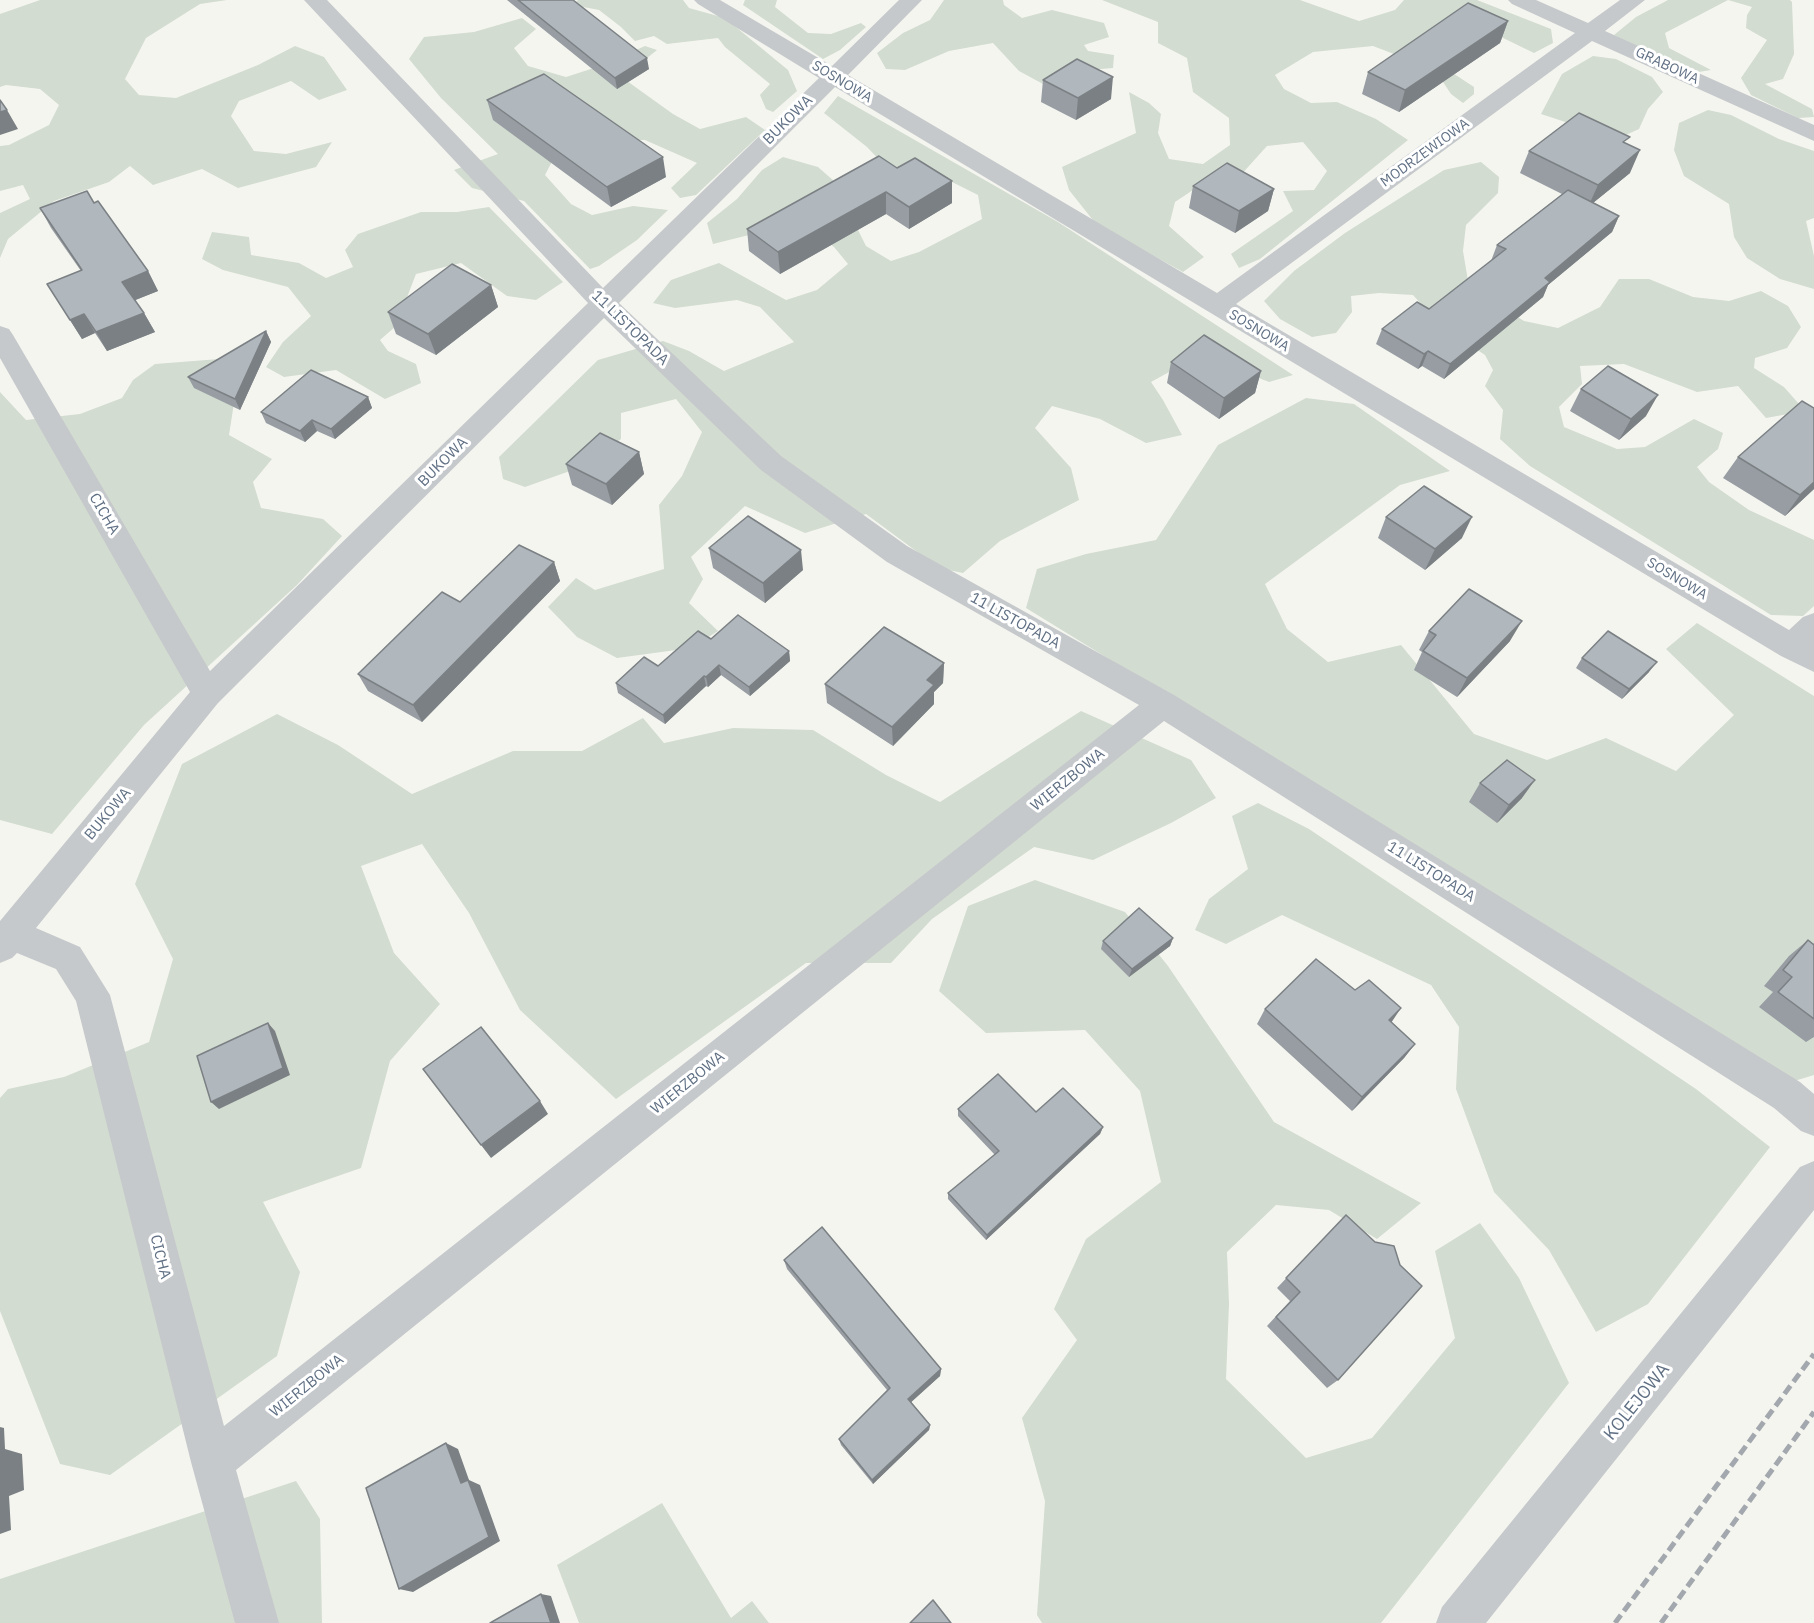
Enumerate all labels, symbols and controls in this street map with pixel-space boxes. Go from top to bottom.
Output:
street label: GRABOWA [1633,44,1701,88]
street label: SOSNOWA [809,57,875,107]
street label: BUKOWA [759,91,817,149]
street label: MODRZEWIOWA [1377,115,1473,191]
street label: 11 LISTOPADA [588,287,672,369]
street label: SOSNOWA [1226,306,1292,356]
street label: BUKOWA [414,433,472,491]
street label: CICHA [85,490,123,538]
street label: SOSNOWA [1644,554,1710,604]
street label: 11 LISTOPADA [967,589,1063,653]
street label: WIERZBOWA [1027,745,1109,815]
street label: BUKOWA [81,784,135,844]
street label: 11 LISTOPADA [1384,838,1478,906]
street label: WIERZBOWA [647,1048,729,1118]
street label: CICHA [146,1233,174,1281]
street label: WIERZBOWA [266,1351,348,1421]
street label: KOLEJOWA [1600,1359,1674,1445]

